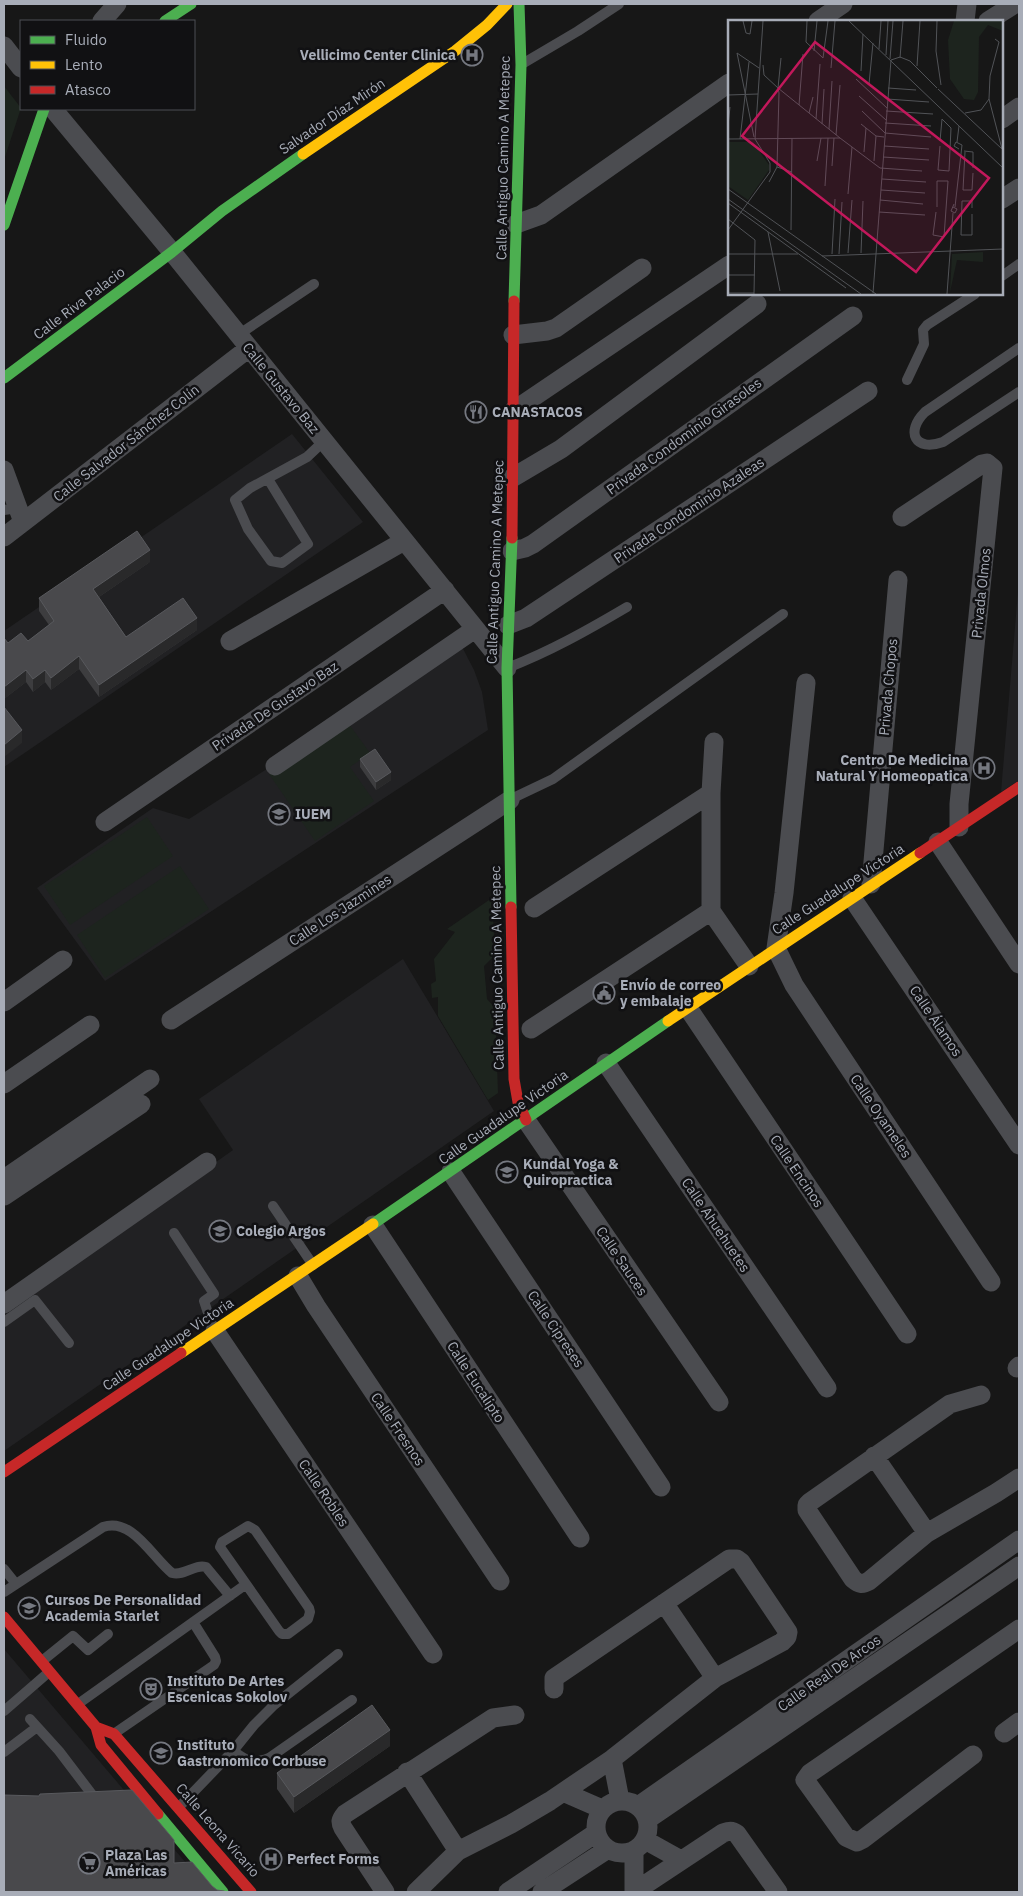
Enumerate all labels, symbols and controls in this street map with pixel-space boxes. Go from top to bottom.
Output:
legend [20,20,195,110]
inset map [728,20,1003,295]
text: Fluido [65,30,107,49]
hospital icon: Vellicimo Center Clinica [460,43,484,67]
place label: Vellicimo Center Clinica [300,46,456,64]
text: Lento [65,55,103,74]
street label: Calle Antiguo Camino A Metepec [492,56,514,260]
street label: Salvador Díaz Mirón [276,74,388,158]
text: Atasco [65,80,111,99]
street label: Calle Riva Palacio [30,263,129,343]
street label: Calle Gustavo Baz [239,339,324,438]
street label: Privada Condominio Girasoles [603,373,765,498]
street label: Calle Salvador Sánchez Colín [49,380,203,506]
restaurant icon: CANASTACOS [464,400,488,424]
place label: CANASTACOS [492,403,583,421]
street label: Privada Condominio Azaleas [610,453,768,567]
street label: Calle Antiguo Camino A Metepec [482,460,508,664]
street label: Privada Olmos [967,547,995,639]
street label: Privada Chopos [875,638,901,736]
street label: Privada De Gustavo Baz [209,657,342,755]
place label: Centro De Medicina Natural Y Homeopatica [816,751,968,785]
hospital icon: Centro De Medicina Natural Y Homeopatica [972,756,996,780]
school or university icon: IUEM [267,802,291,826]
place label: IUEM [295,805,331,823]
street label: Calle Guadalupe Victoria [768,839,908,939]
street label: Calle Antiguo Camino A Metepec [486,866,508,1070]
street label: Calle Los Jazmines [285,870,395,950]
place label: Envío de correo y embalaje [620,976,721,1010]
public building icon: Envío de correo y embalaje [592,981,616,1005]
street label: Calle Álamos [906,981,967,1060]
street label: Calle Guadalupe Victoria [435,1065,572,1169]
street label: Calle Oyameles [846,1071,916,1161]
street label: Calle Encinos [766,1131,828,1211]
place label: Kundal Yoga & Quiropractica [523,1155,619,1189]
school or university icon: Kundal Yoga & Quiropractica [495,1160,519,1184]
street label: Calle Ahuehuetes [678,1174,754,1276]
school or university icon: Colegio Argos [208,1219,232,1243]
place label: Colegio Argos [236,1222,326,1240]
street label: Calle Sauces [592,1223,652,1299]
street label: Calle Cipreses [524,1287,588,1371]
street label: Calle Guadalupe Victoria [99,1293,237,1395]
street label: Calle Eucalipto [443,1338,509,1426]
street label: Calle Fresnos [367,1389,429,1469]
street label: Calle Robles [295,1456,353,1530]
place label: Cursos De Personalidad Academia Starlet [45,1591,201,1625]
school or university icon: Cursos De Personalidad Academia Starlet [17,1596,41,1620]
street label: Calle Real De Arcos [774,1631,884,1715]
place label: Instituto De Artes Escenicas Sokolov [167,1672,288,1706]
theatre icon: Instituto De Artes Escenicas Sokolov [139,1677,163,1701]
place label: Instituto Gastronomico Corbuse [177,1736,327,1770]
school or university icon: Instituto Gastronomico Corbuse [149,1741,173,1765]
street label: Calle Leona Vicario [172,1779,264,1881]
place label: Plaza Las Américas [105,1846,167,1880]
hospital icon: Perfect Forms [259,1847,283,1871]
place label: Perfect Forms [287,1850,379,1868]
supermarket icon: Plaza Las Américas [77,1851,101,1875]

